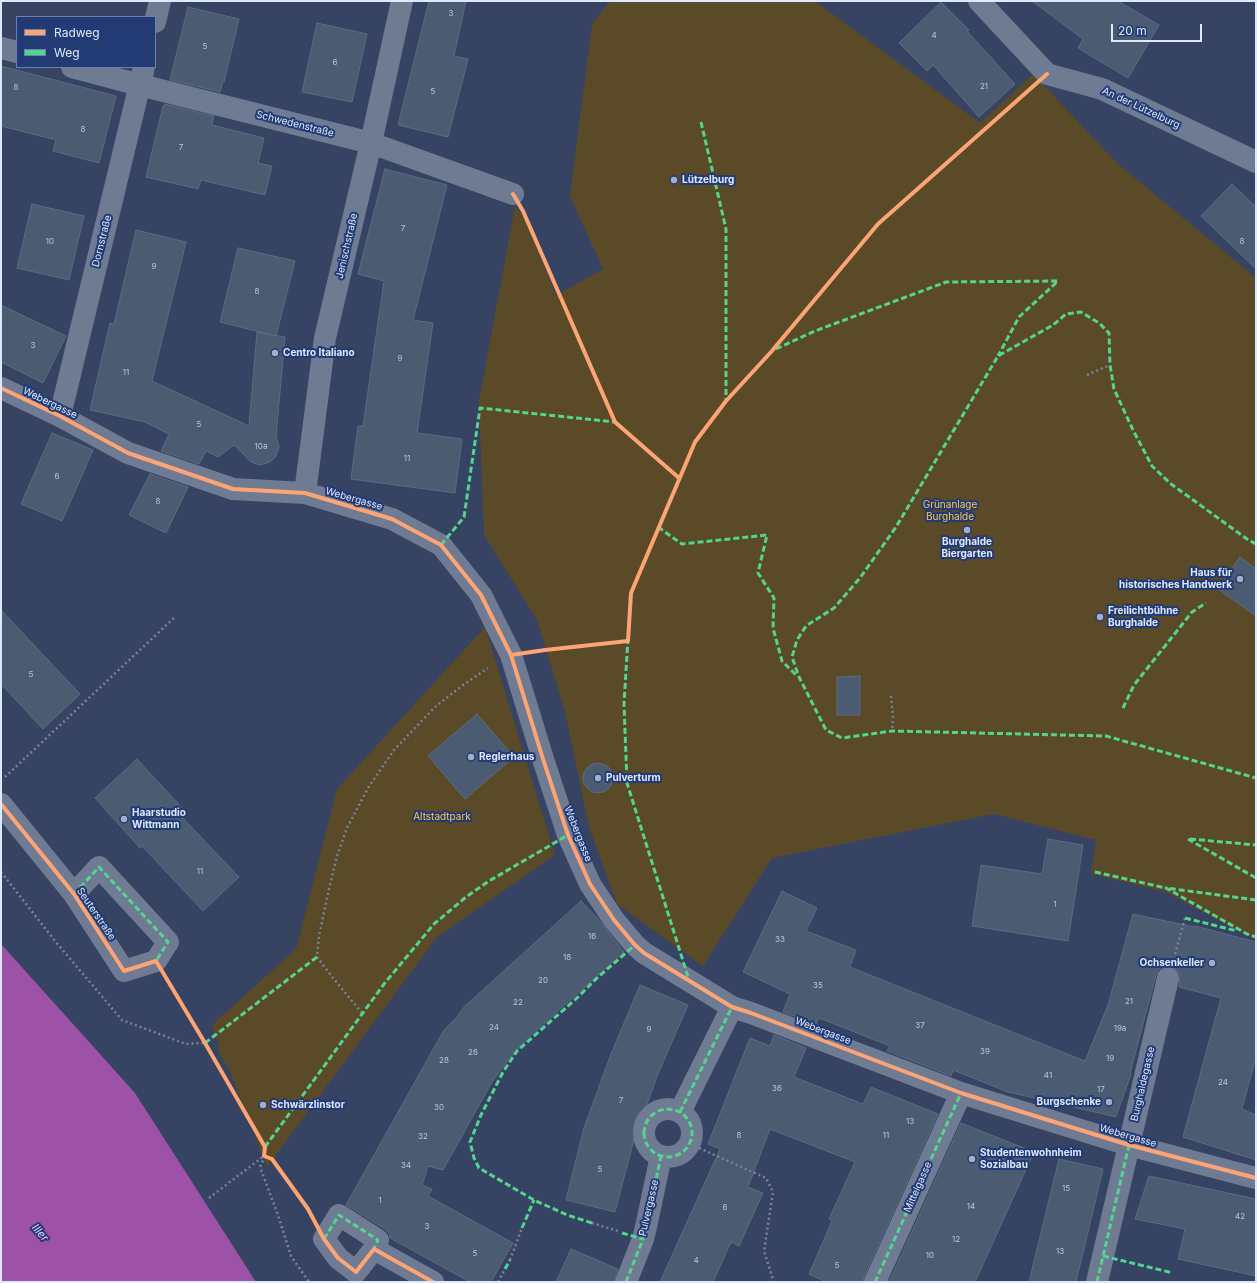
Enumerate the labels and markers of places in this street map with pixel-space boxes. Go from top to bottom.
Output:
place label: Lützelburg [682,174,734,186]
marker: Lützelburg [669,175,679,185]
place label: Centro Italiano [283,347,355,359]
marker: Centro Italiano [270,348,280,358]
marker: Burghalde Biergarten [962,525,972,535]
place label: Burghalde Biergarten [941,536,993,560]
place label: Haus für historisches Handwerk [1119,567,1232,590]
marker: Haus für historisches Handwerk [1235,574,1245,584]
place label: Freilichtbühne Burghalde [1108,605,1178,628]
marker: Freilichtbühne Burghalde [1095,612,1105,622]
place label: Reglerhaus [479,751,534,763]
marker: Reglerhaus [466,752,476,762]
place label: Pulverturm [606,772,661,784]
marker: Pulverturm [593,773,603,783]
place label: Haarstudio Wittmann [132,807,186,830]
marker: Haarstudio Wittmann [119,814,129,824]
place label: Ochsenkeller [1139,957,1204,969]
marker: Ochsenkeller [1207,958,1217,968]
place label: Burgschenke [1037,1096,1101,1108]
marker: Burgschenke [1104,1097,1114,1107]
place label: Schwärzlinstor [271,1099,345,1111]
marker: Schwärzlinstor [258,1100,268,1110]
place label: Studentenwohnheim Sozialbau [980,1147,1082,1170]
marker: Studentenwohnheim Sozialbau [967,1154,977,1164]

